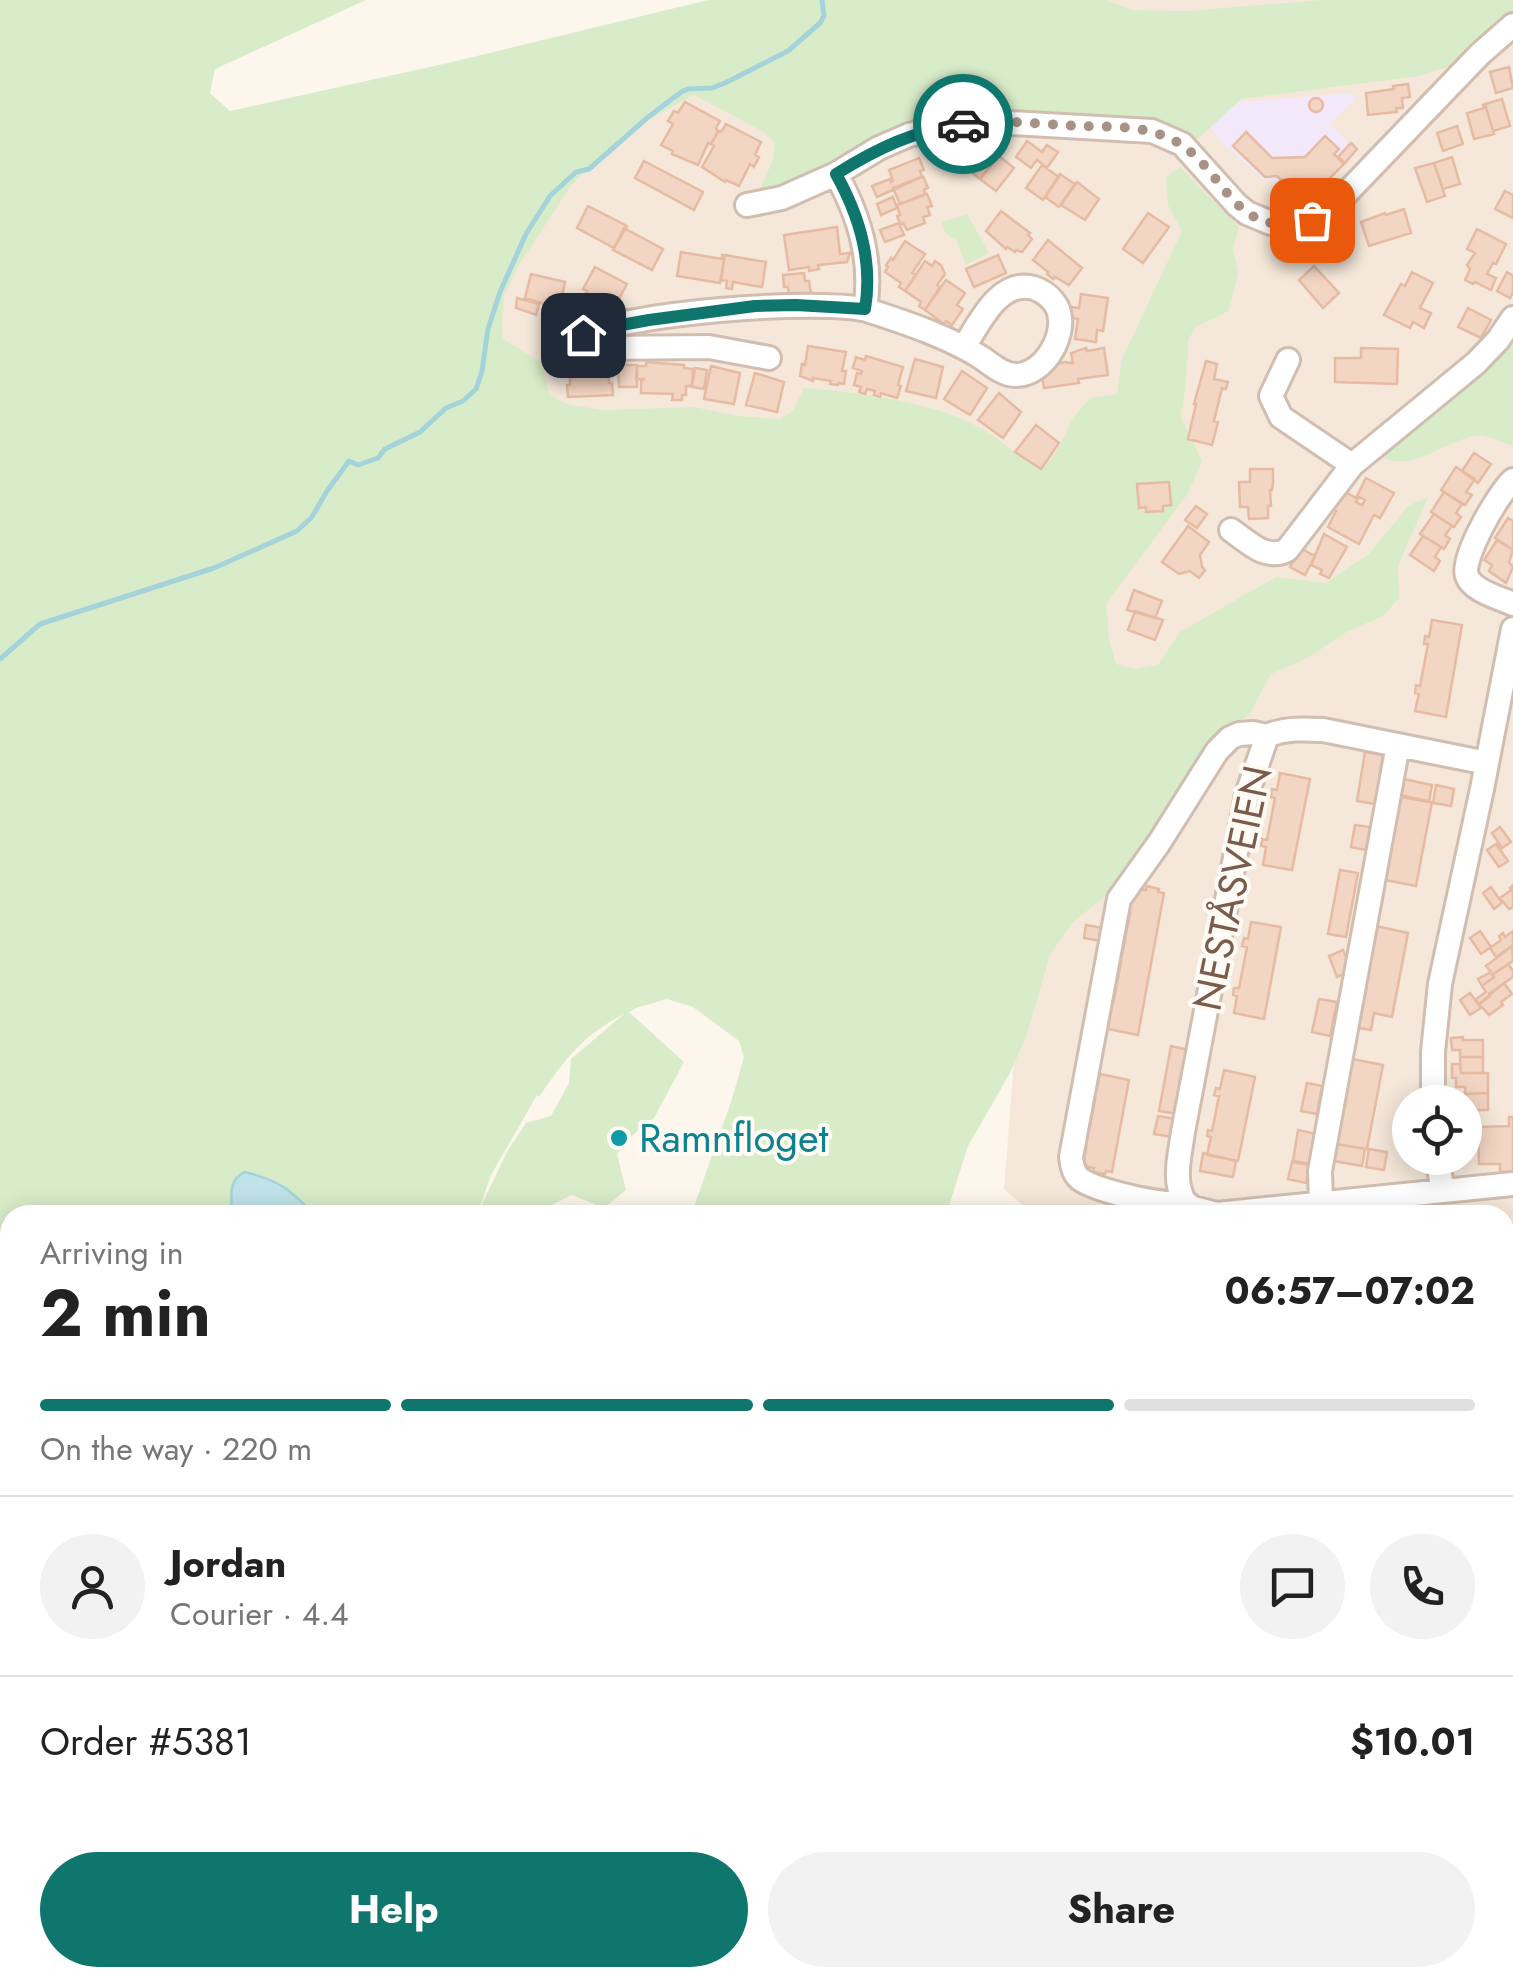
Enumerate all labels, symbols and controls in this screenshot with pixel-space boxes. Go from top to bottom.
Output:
courier [913,74,1013,174]
icon: car [936,97,991,152]
pin [1270,178,1355,263]
icon: bag [1285,193,1340,248]
pin [541,293,626,378]
icon: home [556,308,611,363]
street label: NESTÅSVEIEN [1178,760,1286,1016]
map controls [1392,1085,1482,1175]
button: locate [1392,1085,1482,1175]
place label: Ramnfloget [639,1109,829,1167]
marker: Ramnfloget [608,1127,630,1149]
text: Arriving in [40,1230,184,1276]
text: 06:57–07:02 [1225,1263,1475,1318]
text: 2 min [40,1266,211,1360]
text: On the way · 220 m [40,1426,312,1472]
button: person [40,1534,145,1639]
button: chat [1240,1534,1345,1639]
button: phone [1370,1534,1475,1639]
text: Jordan [170,1536,286,1591]
text: Courier · 4.4 [170,1591,349,1637]
text: Order #5381 [40,1714,252,1769]
text: $10.01 [1350,1714,1475,1769]
button: Help [40,1852,748,1967]
button: Share [768,1852,1475,1967]

